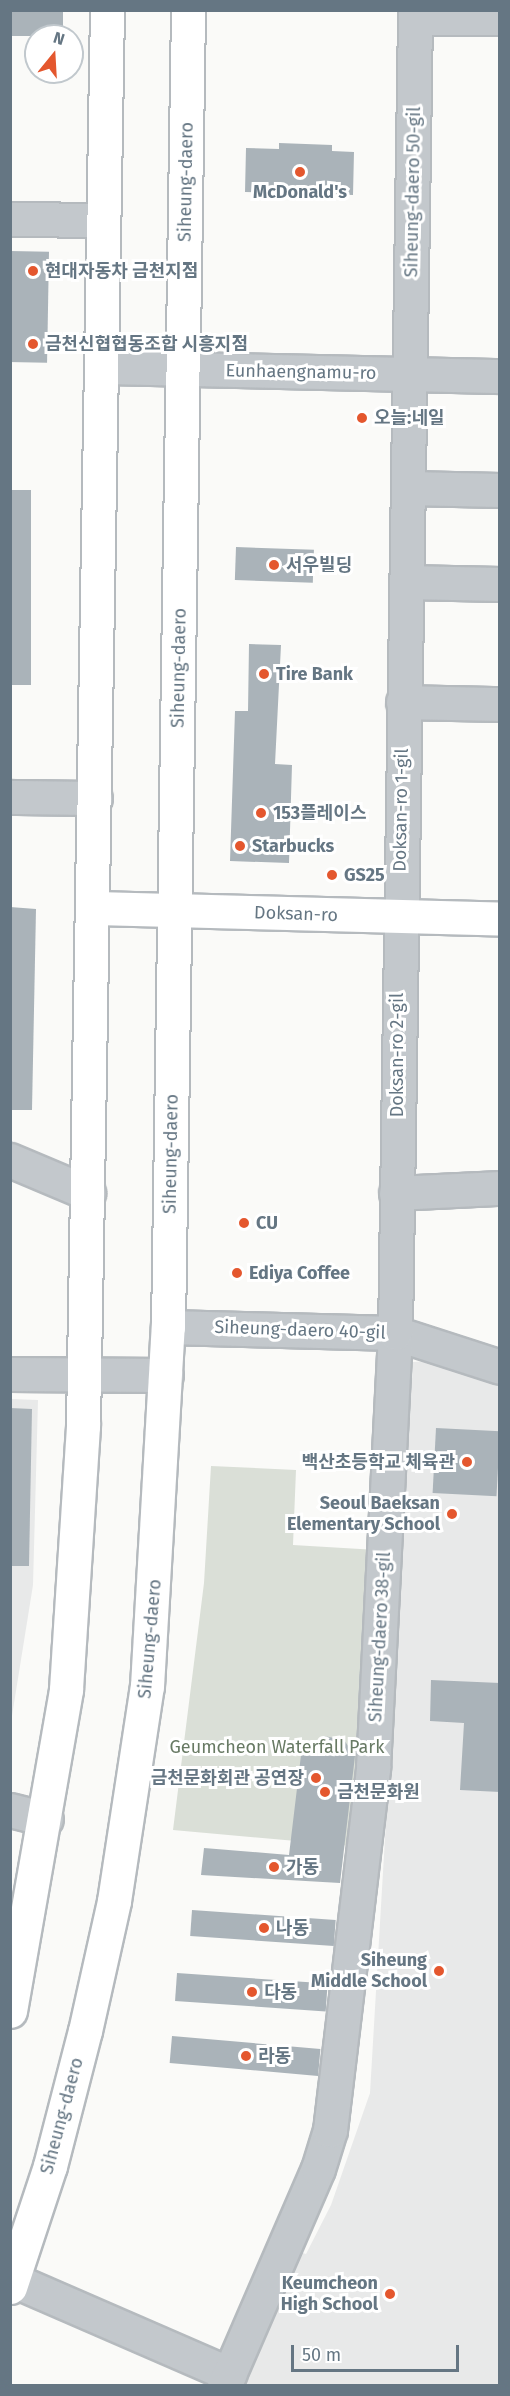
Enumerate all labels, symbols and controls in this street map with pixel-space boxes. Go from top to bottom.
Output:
north arrow [24,24,84,84]
text: N [51,28,67,49]
street label: Siheung-daero 50-gil [401,106,425,278]
street label: Siheung-daero [174,122,198,242]
marker: McDonald's [293,165,307,179]
place label: McDonald's [253,181,347,203]
place label: 현대자동차 금천지점 [45,260,198,282]
marker: 현대자동차 금천지점 [26,264,40,278]
place label: 금천신협협동조합 시흥지점 [45,333,248,355]
marker: 금천신협협동조합 시흥지점 [26,337,40,351]
street label: Eunhaengnamu-ro [225,360,377,384]
place label: 오늘:네일 [374,407,445,429]
marker: 오늘:네일 [355,411,369,425]
place label: 서우빌딩 [286,554,352,576]
marker: 서우빌딩 [267,558,281,572]
street label: Siheung-daero [167,608,191,728]
place label: Tire Bank [276,663,353,685]
marker: Tire Bank [257,667,271,681]
street label: Doksan-ro 1-gil [389,748,413,872]
place label: 153플레이스 [273,802,366,824]
marker: 153플레이스 [254,806,268,820]
place label: Starbucks [252,835,334,857]
marker: Starbucks [233,839,247,853]
place label: GS25 [344,864,385,886]
marker: GS25 [325,868,339,882]
street label: Doksan-ro [254,902,338,926]
street label: Doksan-ro 2-gil [386,993,408,1117]
street label: Siheung-daero [159,1094,183,1214]
place label: CU [256,1212,278,1234]
marker: CU [237,1216,251,1230]
place label: Ediya Coffee [249,1262,350,1284]
marker: Ediya Coffee [230,1266,244,1280]
street label: Siheung-daero 40-gil [214,1316,386,1344]
place label: 백산초등학교 체육관 [302,1451,455,1473]
marker: 백산초등학교 체육관 [460,1455,474,1469]
place label: Seoul Baeksan Elementary School [287,1493,440,1536]
marker: Seoul Baeksan Elementary School [445,1507,459,1521]
street label: Siheung-daero 38-gil [365,1551,395,1723]
street label: Siheung-daero [134,1578,166,1700]
park label: Geumcheon Waterfall Park [170,1736,384,1758]
place label: 금천문화회관 공연장 [151,1767,304,1789]
marker: 금천문화회관 공연장 [309,1771,323,1785]
place label: 금천문화원 [337,1781,420,1803]
marker: 금천문화원 [318,1785,332,1799]
place label: 가동 [286,1856,319,1878]
marker: 가동 [267,1860,281,1874]
place label: 나동 [276,1917,309,1939]
marker: 나동 [257,1921,271,1935]
place label: Siheung Middle School [311,1950,427,1992]
marker: Siheung Middle School [432,1964,446,1978]
place label: 다동 [264,1981,297,2003]
marker: 다동 [245,1985,259,1999]
place label: 라동 [258,2045,291,2067]
marker: 라동 [239,2049,253,2063]
street label: Siheung-daero [36,2055,88,2177]
place label: Keumcheon High School [281,2273,378,2316]
marker: Keumcheon High School [383,2287,397,2301]
scale bar [294,2333,462,2371]
text: 50 m [302,2344,341,2366]

